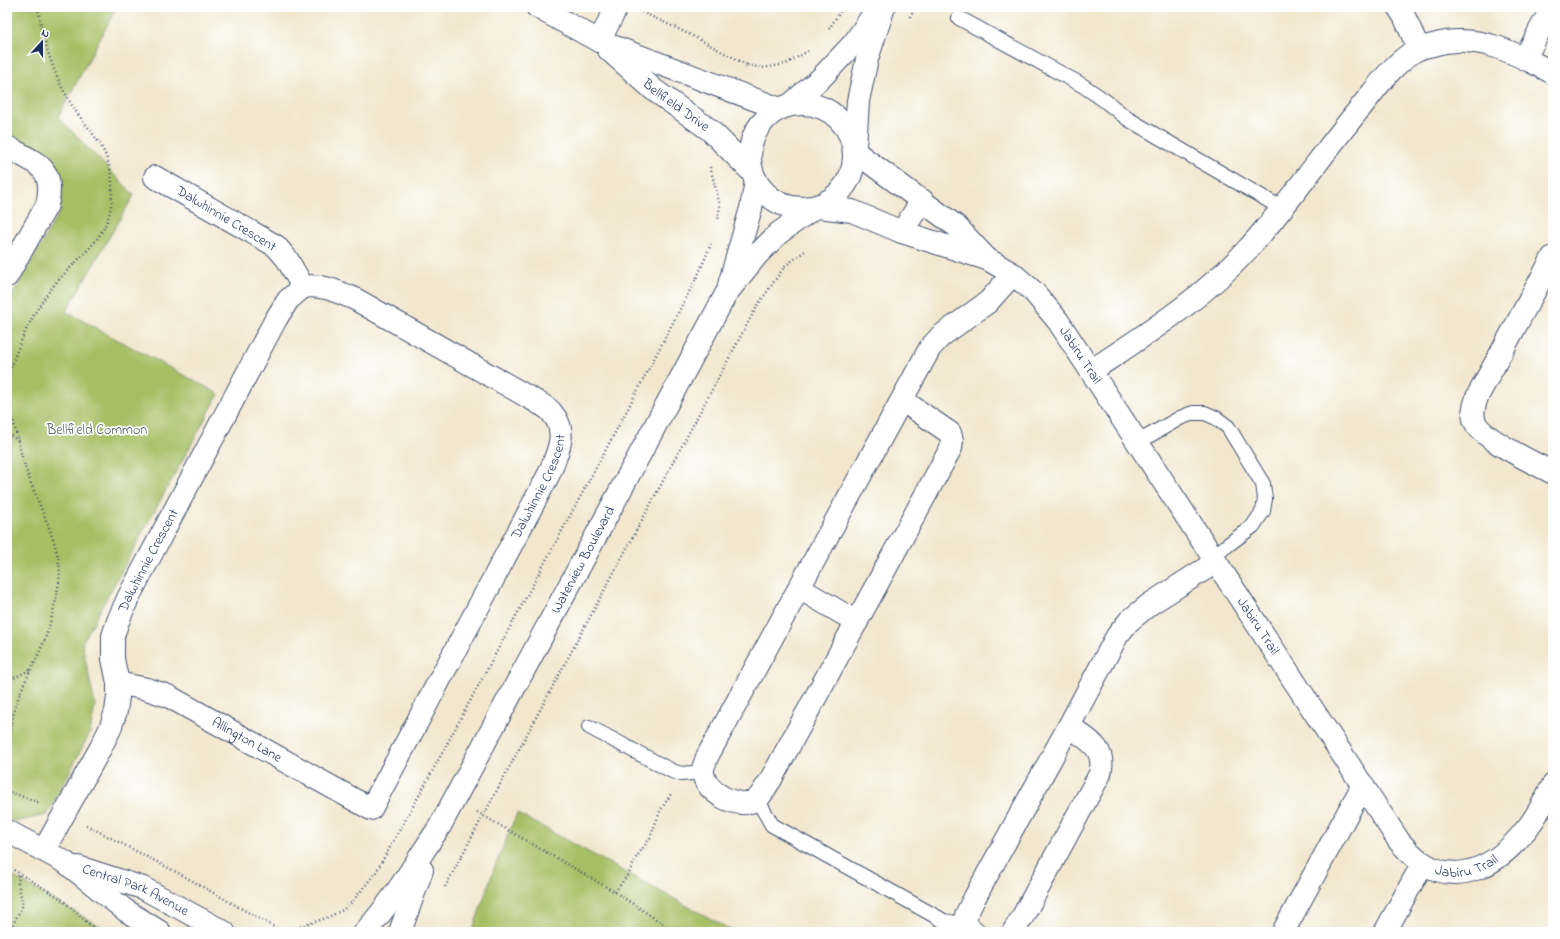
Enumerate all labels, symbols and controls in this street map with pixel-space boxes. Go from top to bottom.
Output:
north arrow [22,22,62,62]
text: N [39,25,52,42]
street label: Bellfield Drive [637,73,715,137]
street label: Dalwhinnie Crescent [171,180,280,257]
street label: Jabiru Trail [1054,322,1107,388]
park label: Bellfield Common [46,420,147,441]
street label: Dalwhinnie Crescent [505,434,571,544]
street label: Waterview Boulevard [546,502,621,617]
street label: Dalwhinnie Crescent [112,505,184,616]
street label: Jabiru Trail [1232,593,1285,659]
street label: Allington Lane [208,712,286,768]
street label: Jabiru Trail [1432,849,1503,883]
street label: Central Park Avenue [79,859,193,922]

